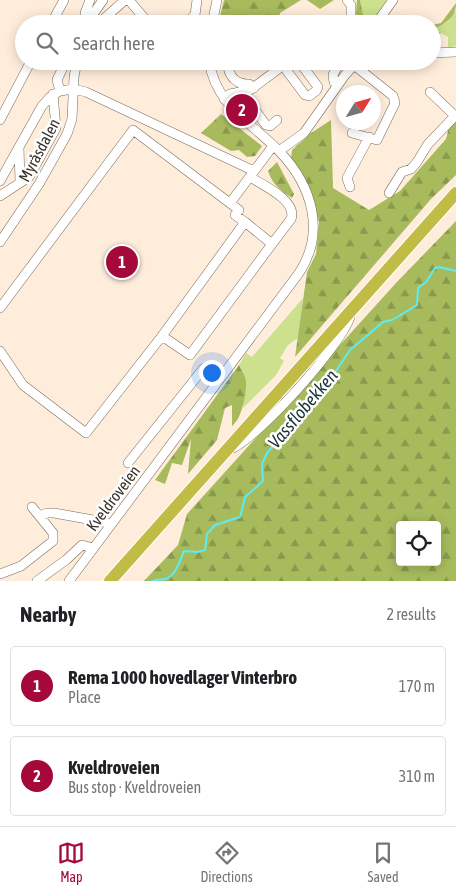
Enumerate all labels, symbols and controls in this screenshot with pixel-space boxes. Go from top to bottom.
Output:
search box [15,15,441,70]
icon: search [33,29,61,57]
text: Search here [73,32,155,54]
north arrow [336,85,381,130]
pin: 2 [226,91,258,129]
street label: Myråsdalen [15,115,64,185]
pin: 1 [106,243,138,281]
your location [199,360,225,386]
water label: Vassflobekken [264,365,342,452]
street label: Kveldroveien [83,462,143,534]
map controls [396,521,441,566]
button: locate [396,521,441,566]
text: Nearby [20,602,76,626]
text: 2 results [386,605,436,623]
text: Rema 1000 hovedlager Vinterbro [68,666,297,688]
text: 1 [33,677,41,695]
text: 170 m [399,677,435,695]
text: Place [68,688,101,706]
text: Kveldroveien [68,756,160,778]
text: 2 [33,767,41,785]
text: 310 m [399,767,435,785]
text: Bus stop · Kveldroveien [68,778,201,796]
tab: Map [57,839,85,885]
tab: Directions [200,839,253,885]
tab: Saved [368,839,399,885]

